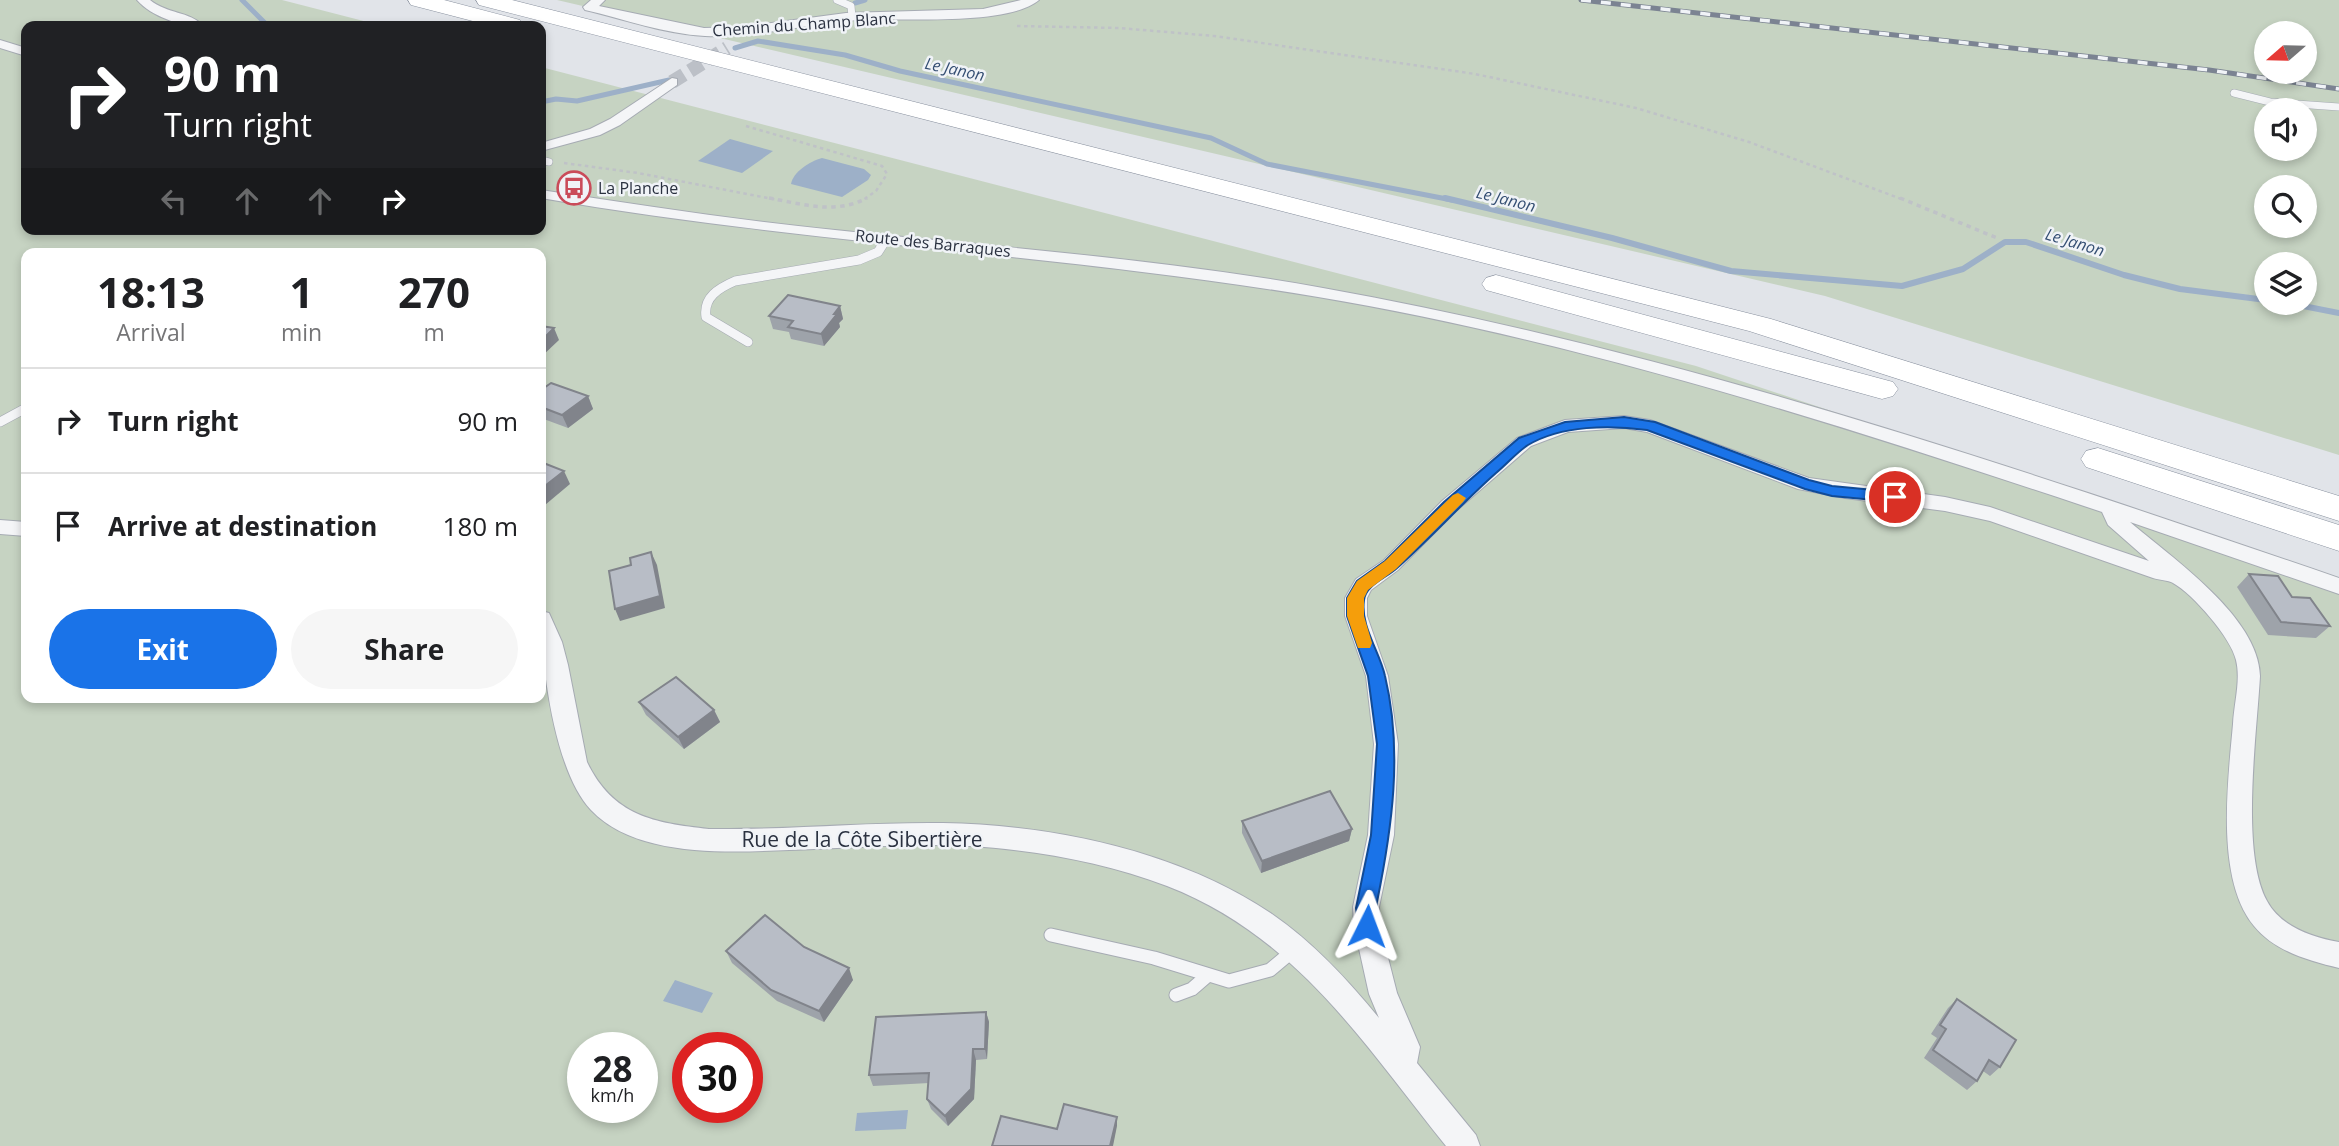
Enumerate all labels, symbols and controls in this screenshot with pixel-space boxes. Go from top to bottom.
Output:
street label: Chemin du Champ Blanc [712,7,897,41]
north arrow [2254,21,2317,84]
map controls [2254,21,2317,315]
text: 90 m [164,40,281,106]
icon: right [49,49,140,140]
water label: Le Janon [923,52,987,86]
button: sound [2254,98,2317,161]
text: Turn right [164,103,312,146]
bus stop icon: La Planche [555,169,593,207]
button: search [2254,175,2317,238]
place label: La Planche [598,177,678,199]
water label: Le Janon [1474,181,1538,217]
icon: left [155,182,193,220]
icon: ahead [228,182,266,220]
icon: ahead [301,182,339,220]
icon: right [374,182,412,220]
water label: Le Janon [2043,223,2107,261]
street label: Route des Barraques [854,224,1012,262]
button: layers [2254,252,2317,315]
text: 18:13 [97,263,205,320]
text: 1 [289,263,314,320]
text: 270 [398,263,470,320]
text: Arrival [116,316,186,348]
text: min [281,316,322,348]
text: m [423,316,445,348]
icon: right [49,402,87,440]
text: Turn right [108,403,239,439]
text: 90 m [457,403,518,439]
pin [1865,467,1925,527]
icon: arrive [1876,478,1914,516]
icon: arrive [49,507,87,545]
text: Arrive at destination [108,508,377,544]
text: 180 m [443,508,518,544]
button: Exit [49,609,277,689]
button: Share [291,609,518,689]
street label: Rue de la Côte Sibertière [741,825,983,853]
position arrow [1330,889,1404,963]
speed limit sign: 30 [672,1032,763,1123]
text: 28 [592,1045,633,1092]
text: km/h [591,1083,634,1107]

